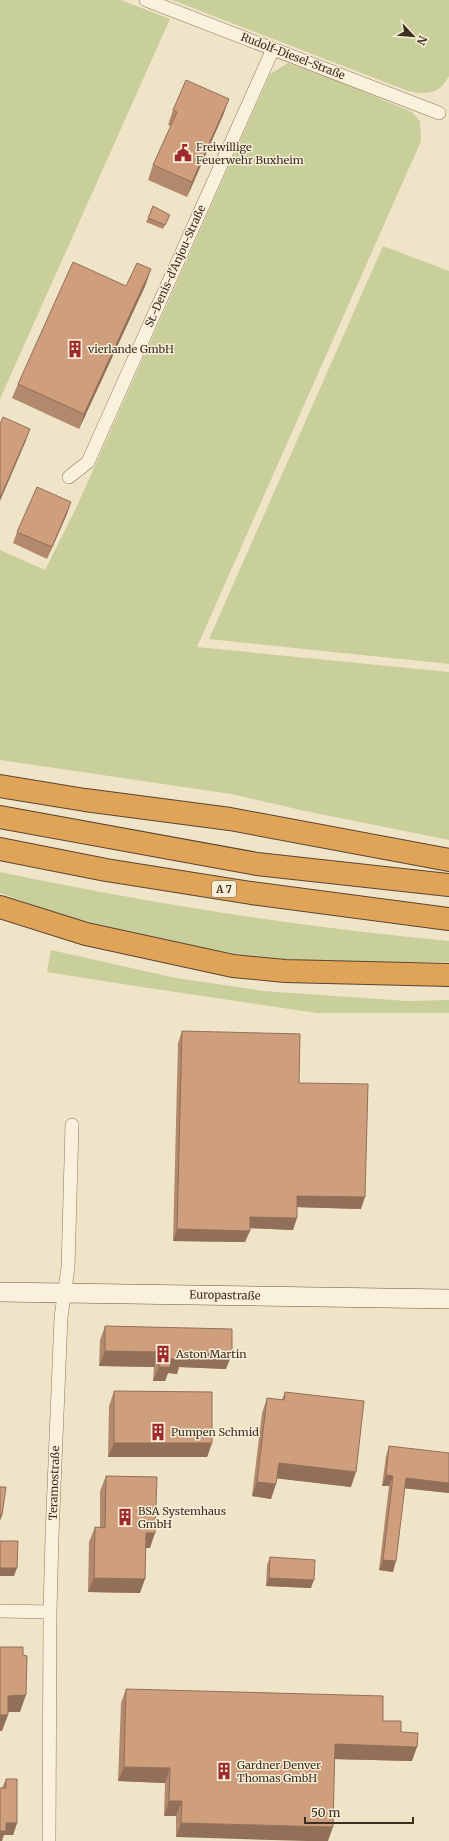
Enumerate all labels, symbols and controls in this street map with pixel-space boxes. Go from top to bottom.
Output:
north arrow [393,16,433,56]
street label: Rudolf-Diesel-Straße [239,30,347,82]
text: N [414,33,430,48]
place label: Freiwillige Feuerwehr Buxheim [196,140,304,167]
public building icon: Freiwillige Feuerwehr Buxheim [173,143,193,163]
street label: St.-Denis-d'Anjou-Straße [142,203,208,329]
building icon: vierlande GmbH [65,339,85,359]
place label: vierlande GmbH [87,342,174,356]
road number: A 7 [212,881,236,897]
street label: Europastraße [189,1287,261,1303]
building icon: Aston Martin [153,1344,173,1364]
place label: Aston Martin [175,1347,247,1361]
building icon: Pumpen Schmid [148,1422,168,1442]
place label: Pumpen Schmid [171,1425,259,1439]
street label: Teramostraße [46,1445,62,1521]
place label: BSA Systemhaus GmbH [138,1504,226,1531]
building icon: BSA Systemhaus GmbH [115,1507,135,1527]
place label: Gardner Denver Thomas GmbH [237,1758,321,1785]
building icon: Gardner Denver Thomas GmbH [214,1761,234,1781]
scale bar [305,1799,413,1825]
text: 50 m [311,1805,340,1820]

